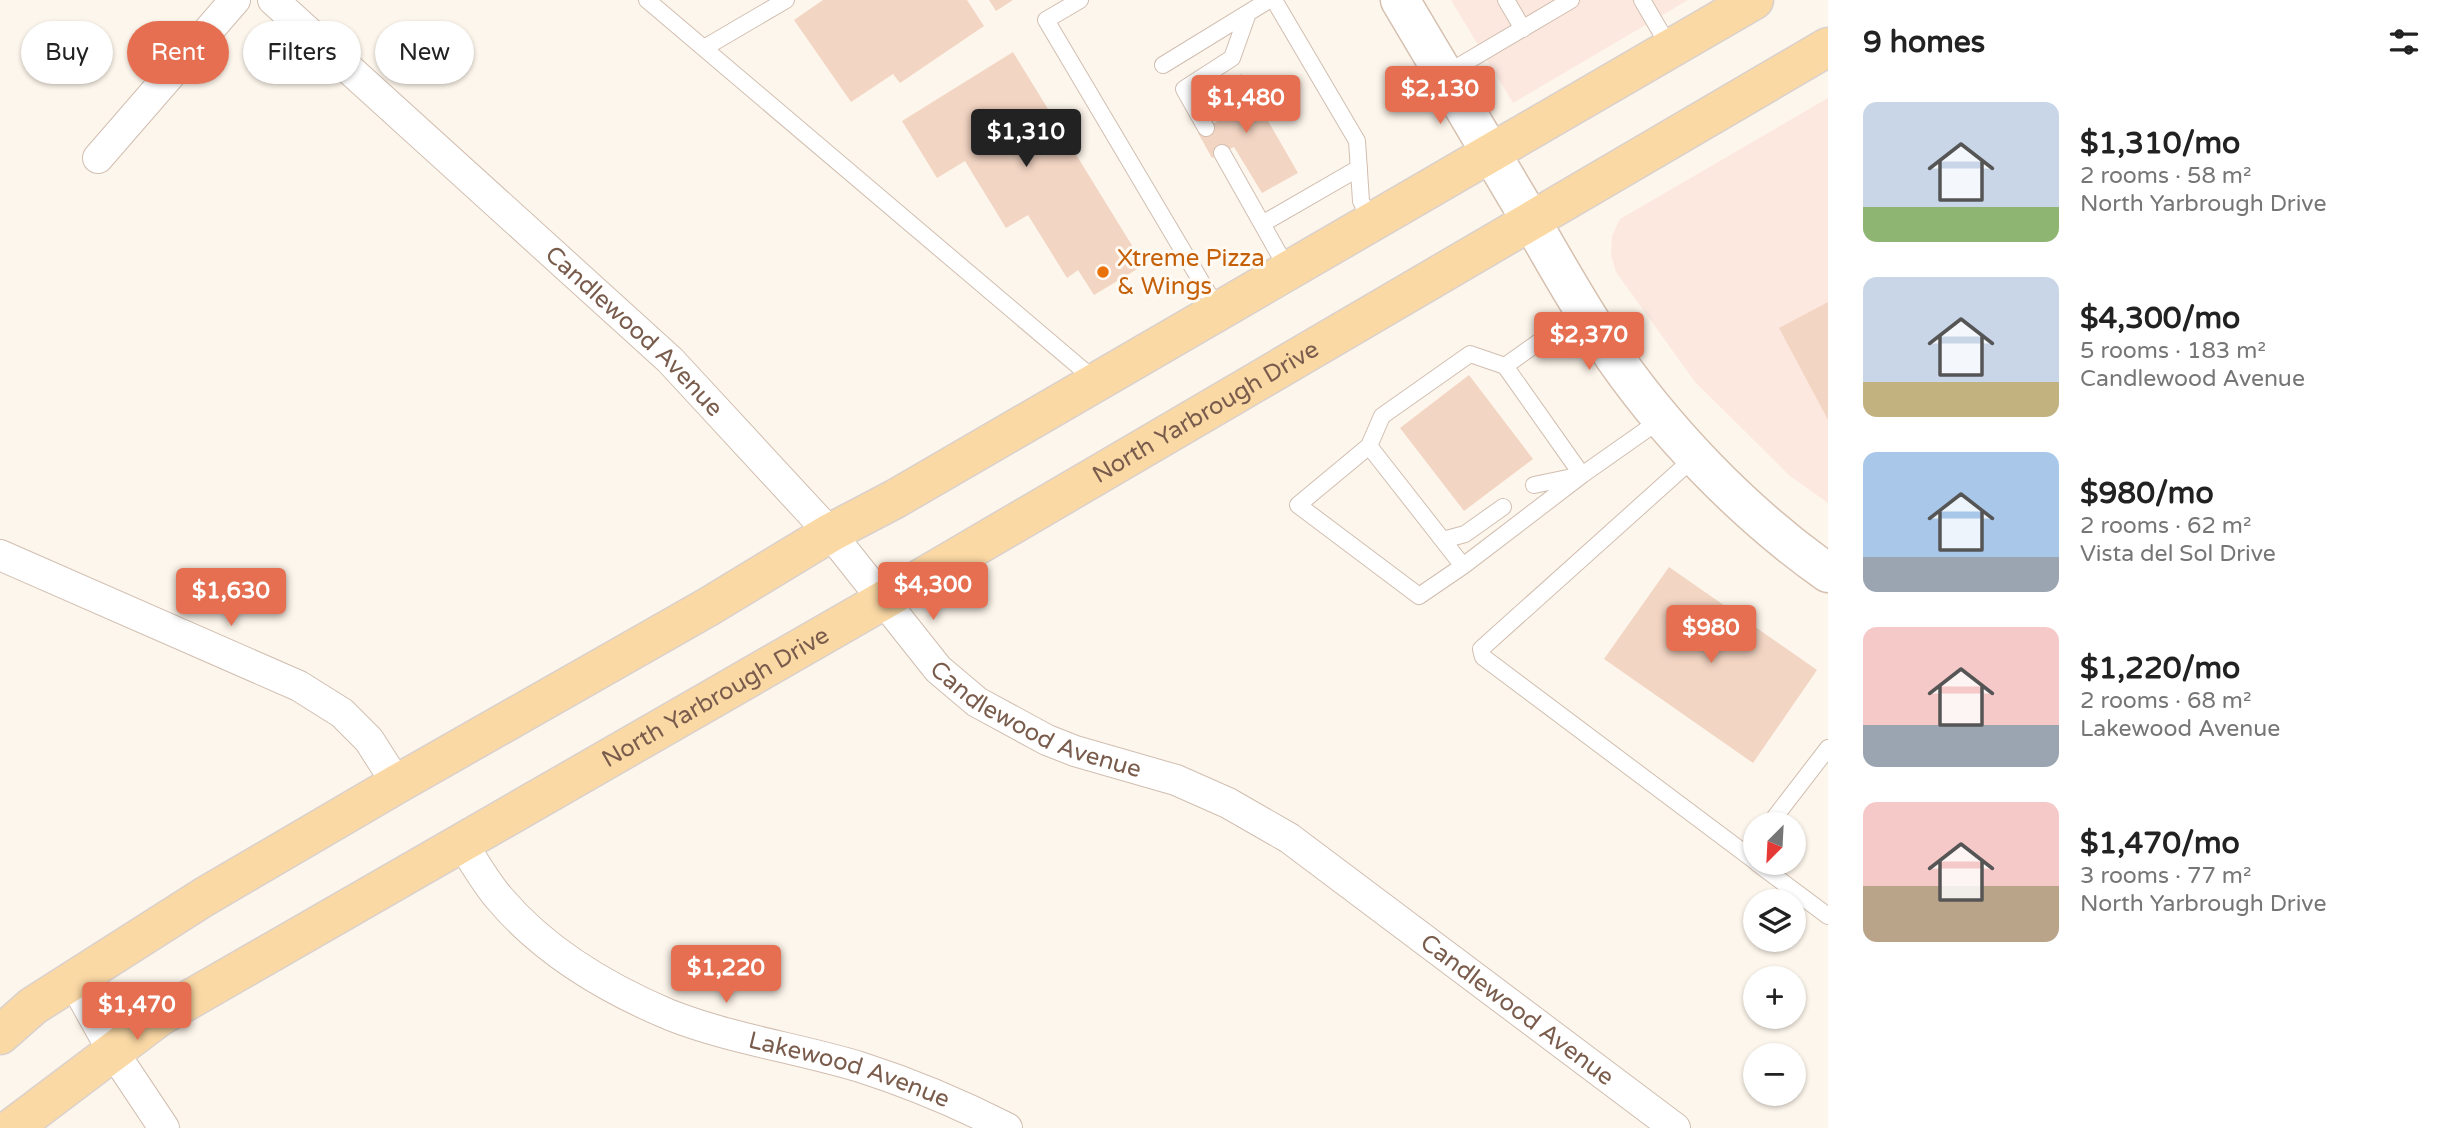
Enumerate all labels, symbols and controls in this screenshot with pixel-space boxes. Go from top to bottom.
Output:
chip: Buy [21,21,113,84]
chip: Rent [127,21,229,84]
chip: Filters [243,21,361,84]
chip: New [375,21,474,84]
icon: filters [2385,23,2423,61]
text: 9 homes [1863,24,1985,61]
pin: $2,130 [1383,66,1497,126]
text: $2,130 [1401,75,1479,103]
pin: $1,480 [1189,76,1303,135]
text: $1,480 [1207,84,1285,112]
pin: $1,310 [969,110,1083,169]
text: $1,310 [987,118,1065,146]
text: $1,310/mo [2080,125,2240,162]
icon: home [1919,130,2003,214]
text: 2 rooms · 58 m² [2080,162,2251,190]
text: North Yarbrough Drive [2080,190,2326,218]
street label: Candlewood Avenue [539,240,729,423]
place label: Xtreme Pizza & Wings [1117,244,1265,301]
marker: Xtreme Pizza & Wings [1095,264,1111,280]
text: $4,300/mo [2080,300,2240,337]
icon: home [1919,305,2003,389]
pin: $2,370 [1532,312,1646,372]
text: $2,370 [1550,321,1628,349]
street label: North Yarbrough Drive [1087,335,1324,490]
text: 5 rooms · 183 m² [2080,337,2266,365]
text: Candlewood Avenue [2080,365,2305,393]
text: $980/mo [2080,475,2214,512]
icon: home [1919,480,2003,564]
text: 2 rooms · 62 m² [2080,512,2251,540]
text: Vista del Sol Drive [2080,540,2276,568]
pin: $4,300 [876,562,990,622]
pin: $1,630 [174,568,288,628]
text: $4,300 [894,571,972,599]
text: $1,630 [192,577,270,605]
pin: $980 [1670,606,1752,665]
text: $980 [1682,614,1740,642]
street label: North Yarbrough Drive [597,621,834,774]
text: $1,220/mo [2080,650,2240,687]
street label: Candlewood Avenue [924,655,1145,784]
icon: home [1919,655,2003,739]
text: 2 rooms · 68 m² [2080,687,2251,715]
text: Lakewood Avenue [2080,715,2280,743]
north arrow [1743,812,1806,875]
map controls [1743,812,1806,1106]
text: $1,470/mo [2080,825,2240,862]
icon: home [1919,830,2003,914]
text: 3 rooms · 77 m² [2080,862,2251,890]
button: layers [1743,889,1806,952]
text: North Yarbrough Drive [2080,890,2326,918]
street label: Candlewood Avenue [1415,928,1620,1092]
pin: $1,220 [669,946,783,1005]
text: $1,220 [687,954,765,982]
button: + [1743,966,1806,1029]
pin: $1,470 [80,982,194,1042]
text: $1,470 [98,991,176,1019]
street label: Lakewood Avenue [745,1026,954,1114]
button: − [1743,1043,1806,1106]

